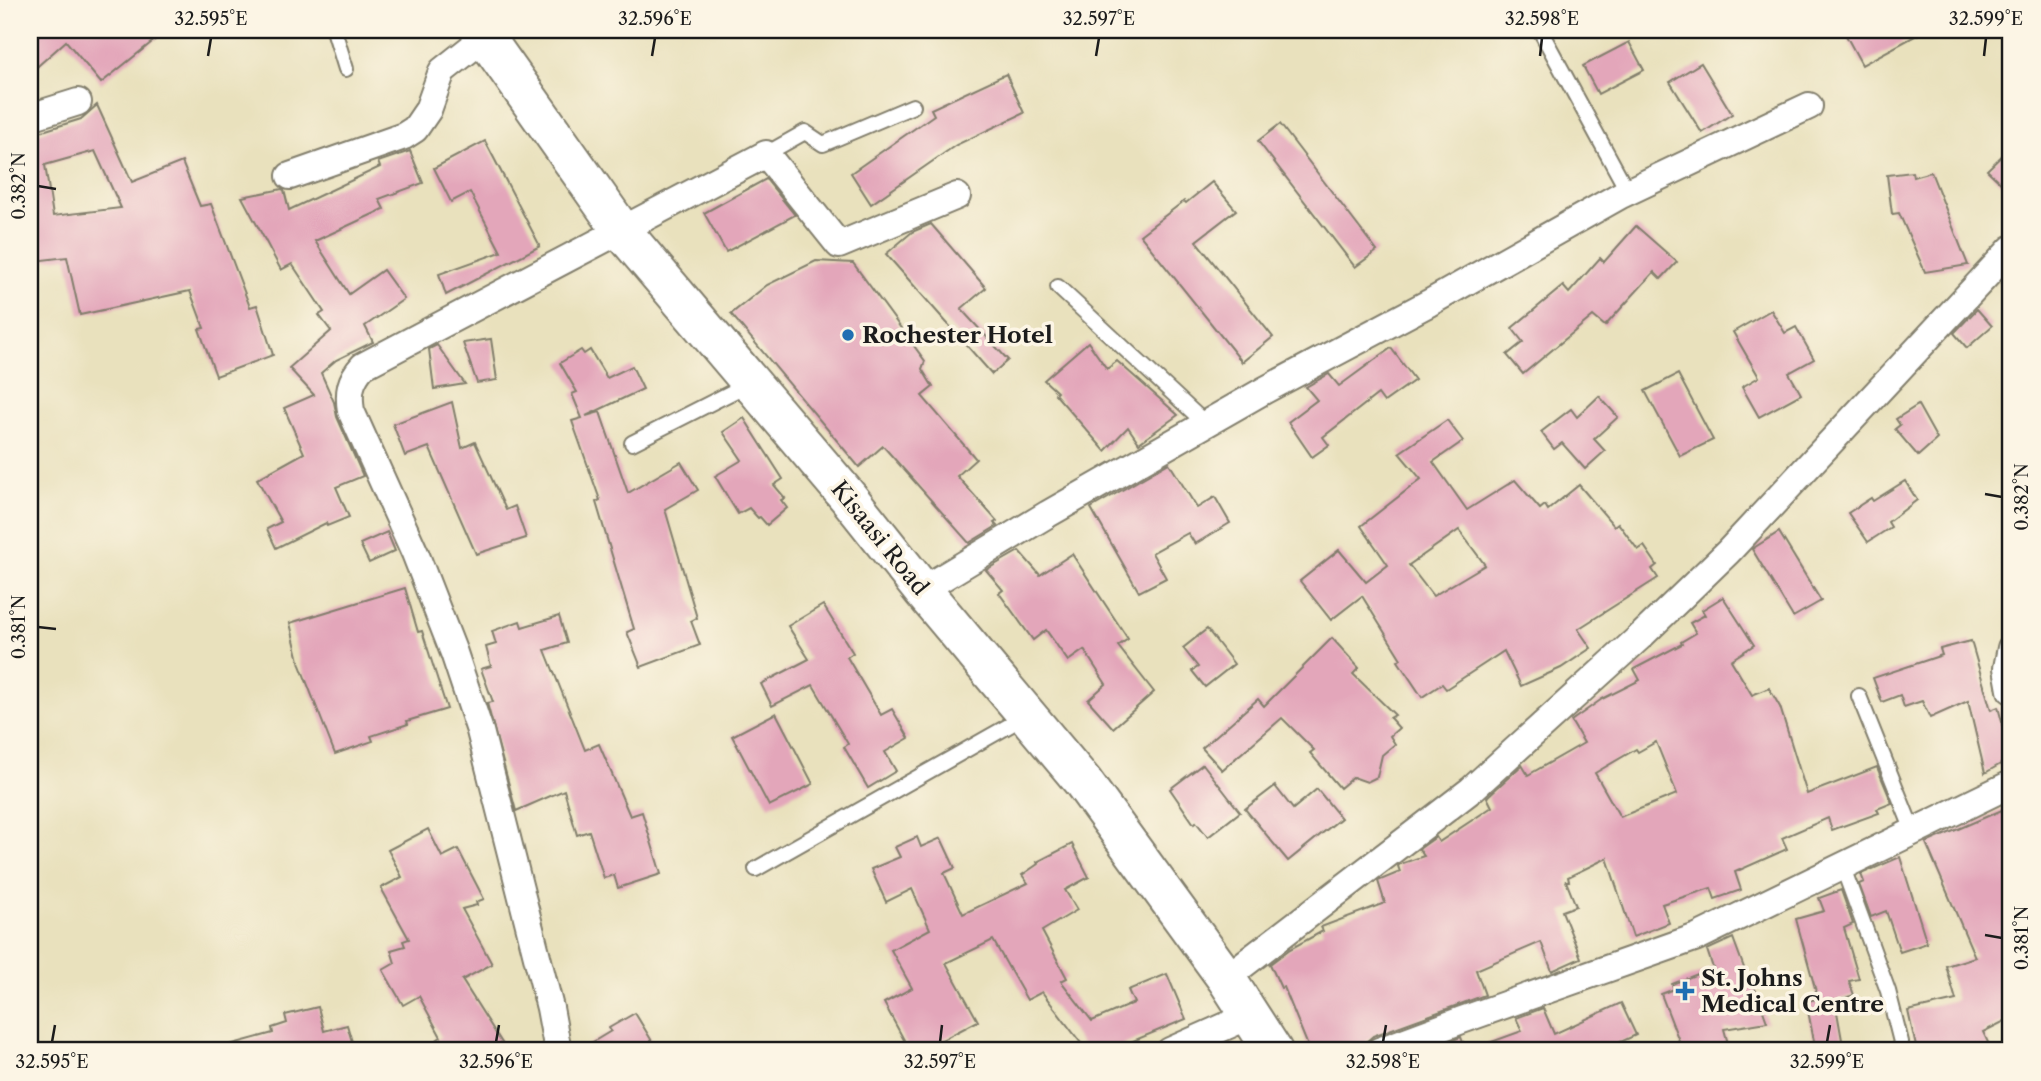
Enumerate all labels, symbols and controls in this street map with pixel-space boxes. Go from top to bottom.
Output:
text: 32.595°E [174,8,248,30]
text: 32.596°E [618,8,692,30]
text: 32.597°E [1063,8,1135,30]
text: 32.598°E [1505,8,1579,30]
text: 32.599°E [1949,8,2023,30]
text: 0.382°N [8,152,30,220]
place label: Rochester Hotel [862,321,1053,349]
marker: Rochester Hotel [840,327,856,343]
text: 0.382°N [2011,463,2033,531]
street label: Kisaasi Road [825,475,935,601]
text: 0.381°N [8,595,30,659]
text: 0.381°N [2011,906,2033,970]
place label: St. Johns Medical Centre [1701,964,1884,1018]
marker: St. Johns Medical Centre [1675,981,1695,1001]
text: 32.595°E [15,1051,89,1073]
text: 32.596°E [459,1051,533,1073]
text: 32.597°E [904,1051,976,1073]
text: 32.598°E [1346,1051,1420,1073]
text: 32.599°E [1790,1051,1864,1073]

